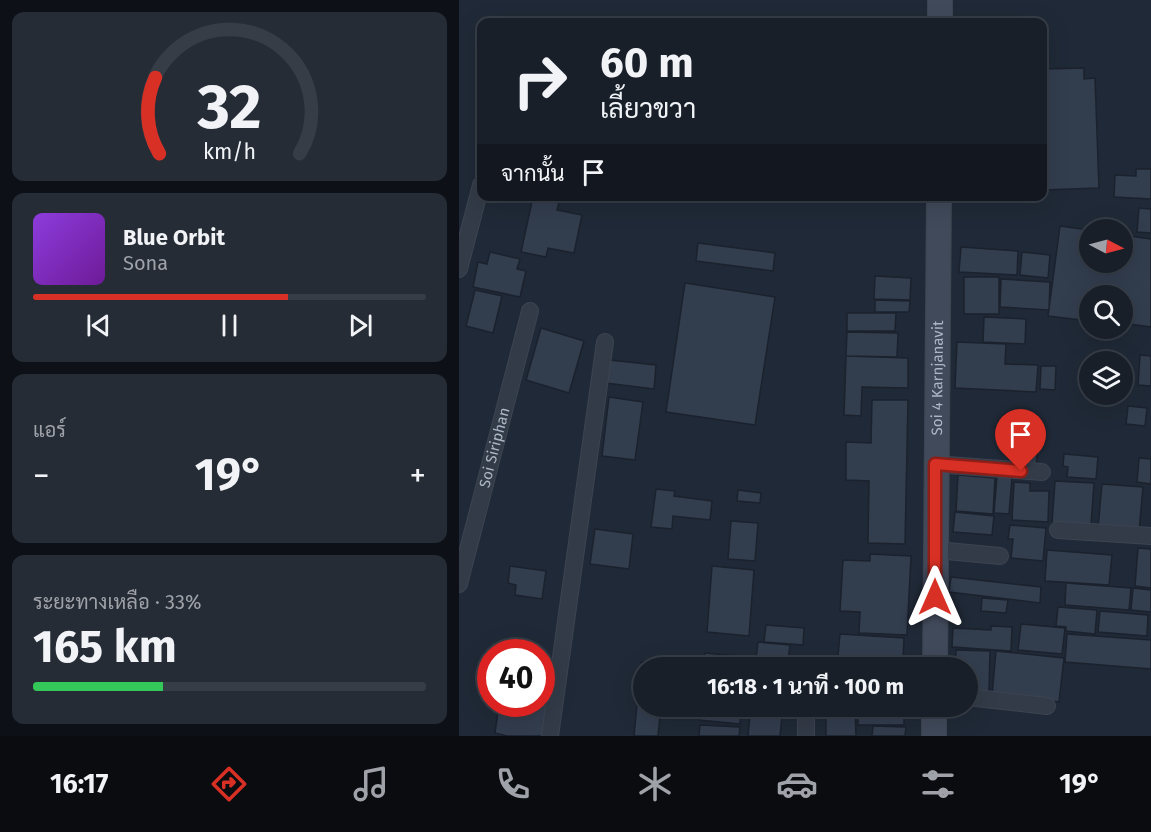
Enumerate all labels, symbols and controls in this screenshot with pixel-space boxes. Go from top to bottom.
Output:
text: 60 m [600,38,694,88]
icon: right [501,42,579,120]
text: 32 [196,70,262,145]
text: เลี้ยวขวา [600,93,696,125]
text: km/h [203,139,256,165]
icon: arrive [577,156,610,189]
text: จากนั้น [501,160,565,187]
north arrow [1079,219,1133,273]
map controls [1079,219,1133,405]
text: Blue Orbit [123,224,225,251]
text: Sona [123,251,168,275]
button: search [1079,285,1133,339]
icon: previous [82,309,115,342]
icon: pause [213,309,246,342]
icon: next [344,309,377,342]
street label: Soi 4 Karnjanavit [928,320,947,435]
button: layers [1079,351,1133,405]
street label: Soi Siriphan [475,405,514,490]
pin [995,409,1046,471]
text: แอร์ [33,418,66,442]
icon: arrive [1004,418,1037,451]
text: 19° [195,448,264,502]
text: − [33,456,50,496]
text: + [410,456,426,496]
position arrow [903,565,967,629]
text: ระยะทางเหลือ · 33% [33,590,202,614]
text: 165 km [33,620,177,674]
speed limit sign: 40 [477,639,555,717]
text: 16:18 · 1 นาที · 100 m [707,673,904,700]
icon: directions [208,763,250,805]
icon: music [350,763,392,805]
icon: phone [492,763,534,805]
icon: climate [634,763,676,805]
icon: car [776,763,818,805]
icon: filters [917,763,959,805]
text: 16:17 [50,768,108,800]
text: 19° [1059,768,1101,800]

